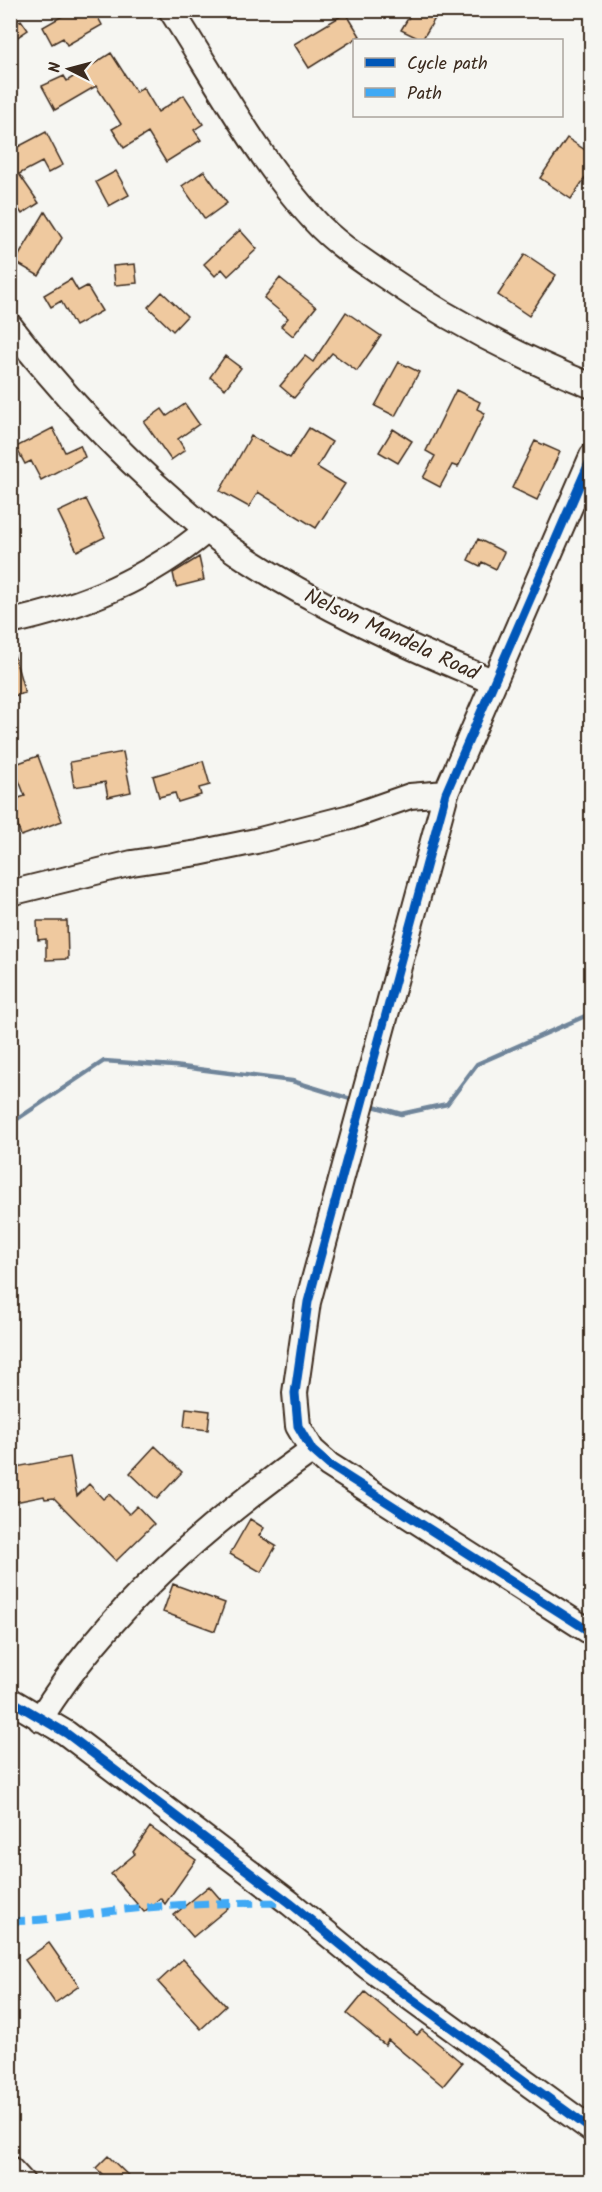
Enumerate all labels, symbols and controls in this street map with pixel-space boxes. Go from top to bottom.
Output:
north arrow [39,39,99,99]
legend [353,39,563,117]
text: Cycle path [407,50,488,79]
text: N [43,61,69,74]
text: Path [407,80,442,109]
street label: Nelson Mandela Road [298,580,485,691]

